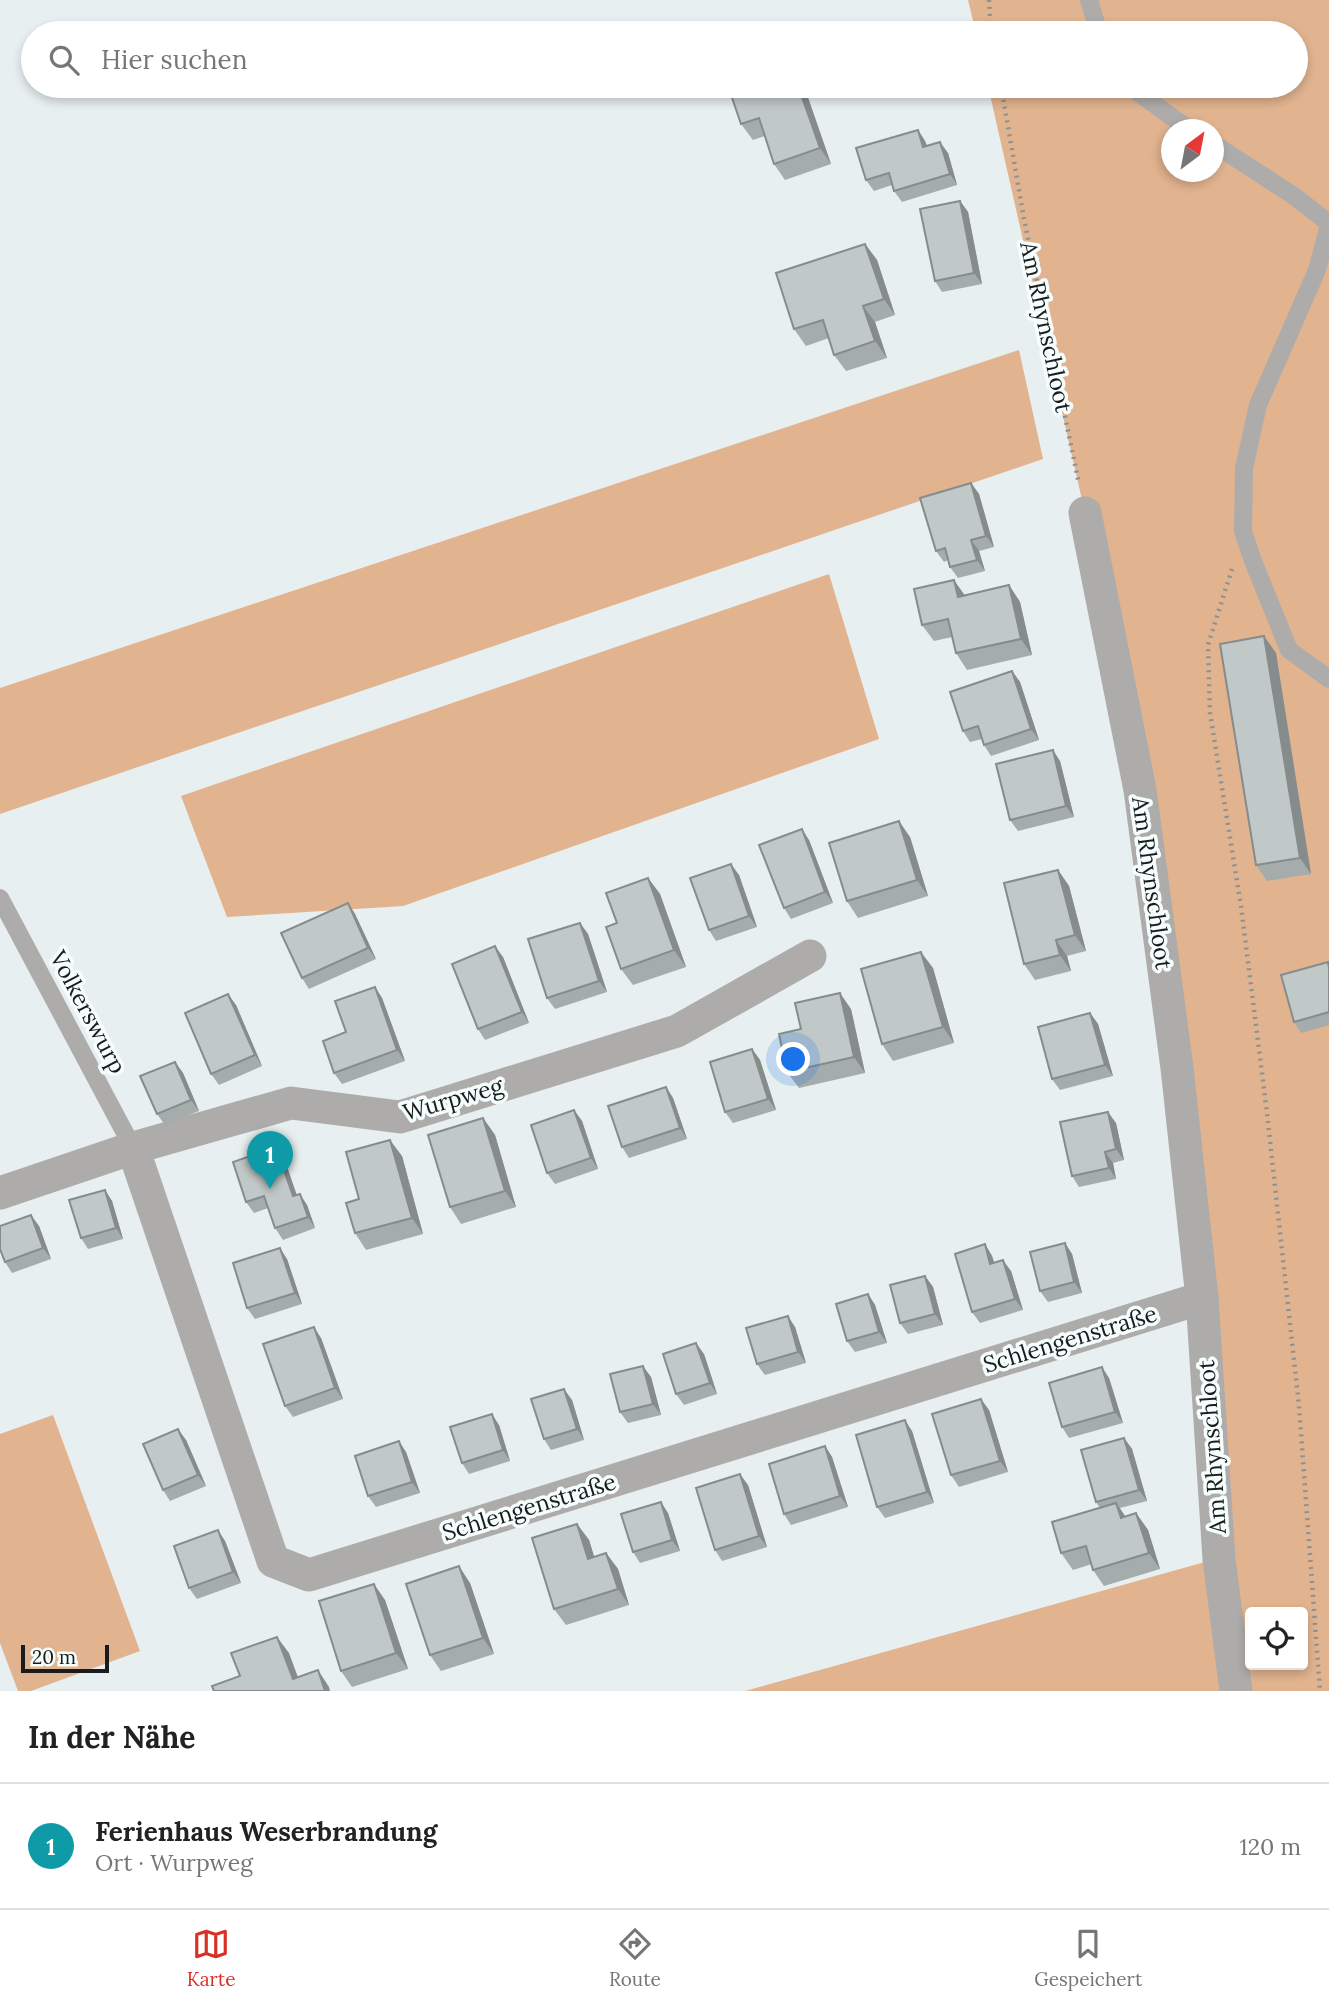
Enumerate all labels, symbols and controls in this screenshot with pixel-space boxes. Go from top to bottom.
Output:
search box [21,21,1308,98]
icon: search [45,41,83,79]
text: Hier suchen [101,43,247,76]
north arrow [1161,119,1224,182]
street label: Am Rhynschloot [1014,238,1079,415]
street label: Am Rhynschloot [1126,794,1179,971]
street label: Volkerswurp [43,944,133,1078]
your location [776,1042,810,1076]
street label: Wurpweg [399,1070,507,1127]
pin: 1 [247,1131,293,1189]
street label: Schlengenstraße [979,1298,1160,1379]
street label: Am Rhynschloot [1191,1359,1232,1536]
street label: Schlengenstraße [438,1466,619,1547]
map controls [1245,1607,1308,1670]
button: locate [1245,1607,1308,1670]
scale bar [21,1642,108,1674]
text: 20 m [32,1645,76,1669]
text: In der Nähe [28,1718,196,1756]
text: Ferienhaus Weserbrandung [95,1815,437,1848]
text: 1 [46,1832,56,1861]
text: 120 m [1239,1832,1301,1861]
text: Ort · Wurpweg [95,1848,253,1877]
tab: Karte [187,1925,236,1991]
tab: Route [609,1925,661,1991]
tab: Gespeichert [1034,1925,1142,1991]

